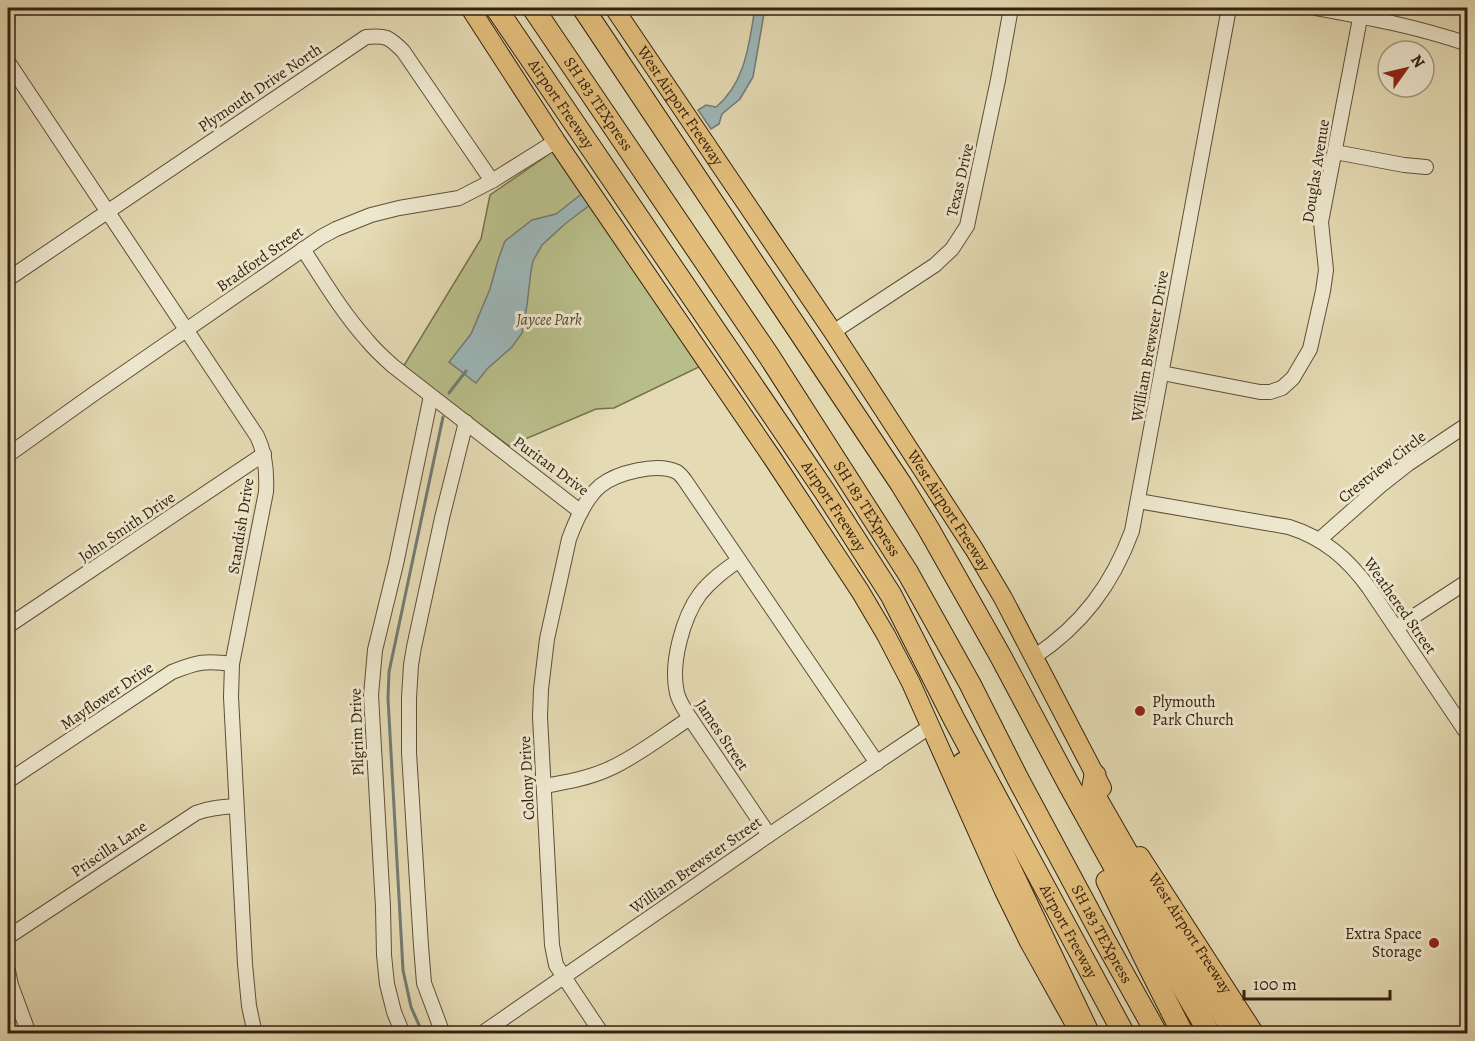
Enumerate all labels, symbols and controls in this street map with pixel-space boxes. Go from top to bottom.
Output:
street label: Plymouth Drive North [194,38,327,138]
north arrow [1376,39,1436,99]
street label: West Airport Freeway [631,41,729,171]
text: N [1405,50,1430,72]
street label: SH 183 TEXpress [558,52,638,156]
street label: Airport Freeway [522,54,600,154]
street label: Douglas Avenue [1297,118,1335,224]
street label: Texas Drive [941,141,979,219]
street label: Bradford Street [212,221,308,297]
street label: William Brewster Drive [1126,269,1174,424]
park label: Jaycee Park [515,309,582,331]
street label: Crestview Circle [1334,426,1430,508]
street label: Puritan Drive [509,431,593,501]
street label: West Airport Freeway [901,445,996,576]
street label: Airport Freeway [795,456,872,557]
street label: SH 183 TEXpress [828,457,906,561]
street label: Standish Drive [223,476,259,576]
street label: John Smith Drive [74,487,180,567]
street label: Weathered Street [1358,552,1442,659]
street label: Mayflower Drive [56,657,158,735]
street label: Pilgrim Drive [344,688,370,776]
place label: Plymouth Park Church [1152,691,1234,731]
street label: James Street [690,695,754,775]
marker: Plymouth Park Church [1133,704,1147,718]
street label: Colony Drive [514,735,540,821]
street label: William Brewster Street [625,811,766,919]
street label: Priscilla Lane [67,816,151,882]
street label: West Airport Freeway [1142,868,1238,999]
street label: Airport Freeway [1034,879,1103,983]
street label: SH 183 TEXpress [1066,881,1138,988]
place label: Extra Space Storage [1345,923,1422,963]
marker: Extra Space Storage [1427,936,1441,950]
scale bar [1244,963,1390,1001]
text: 100 m [1253,972,1297,996]

